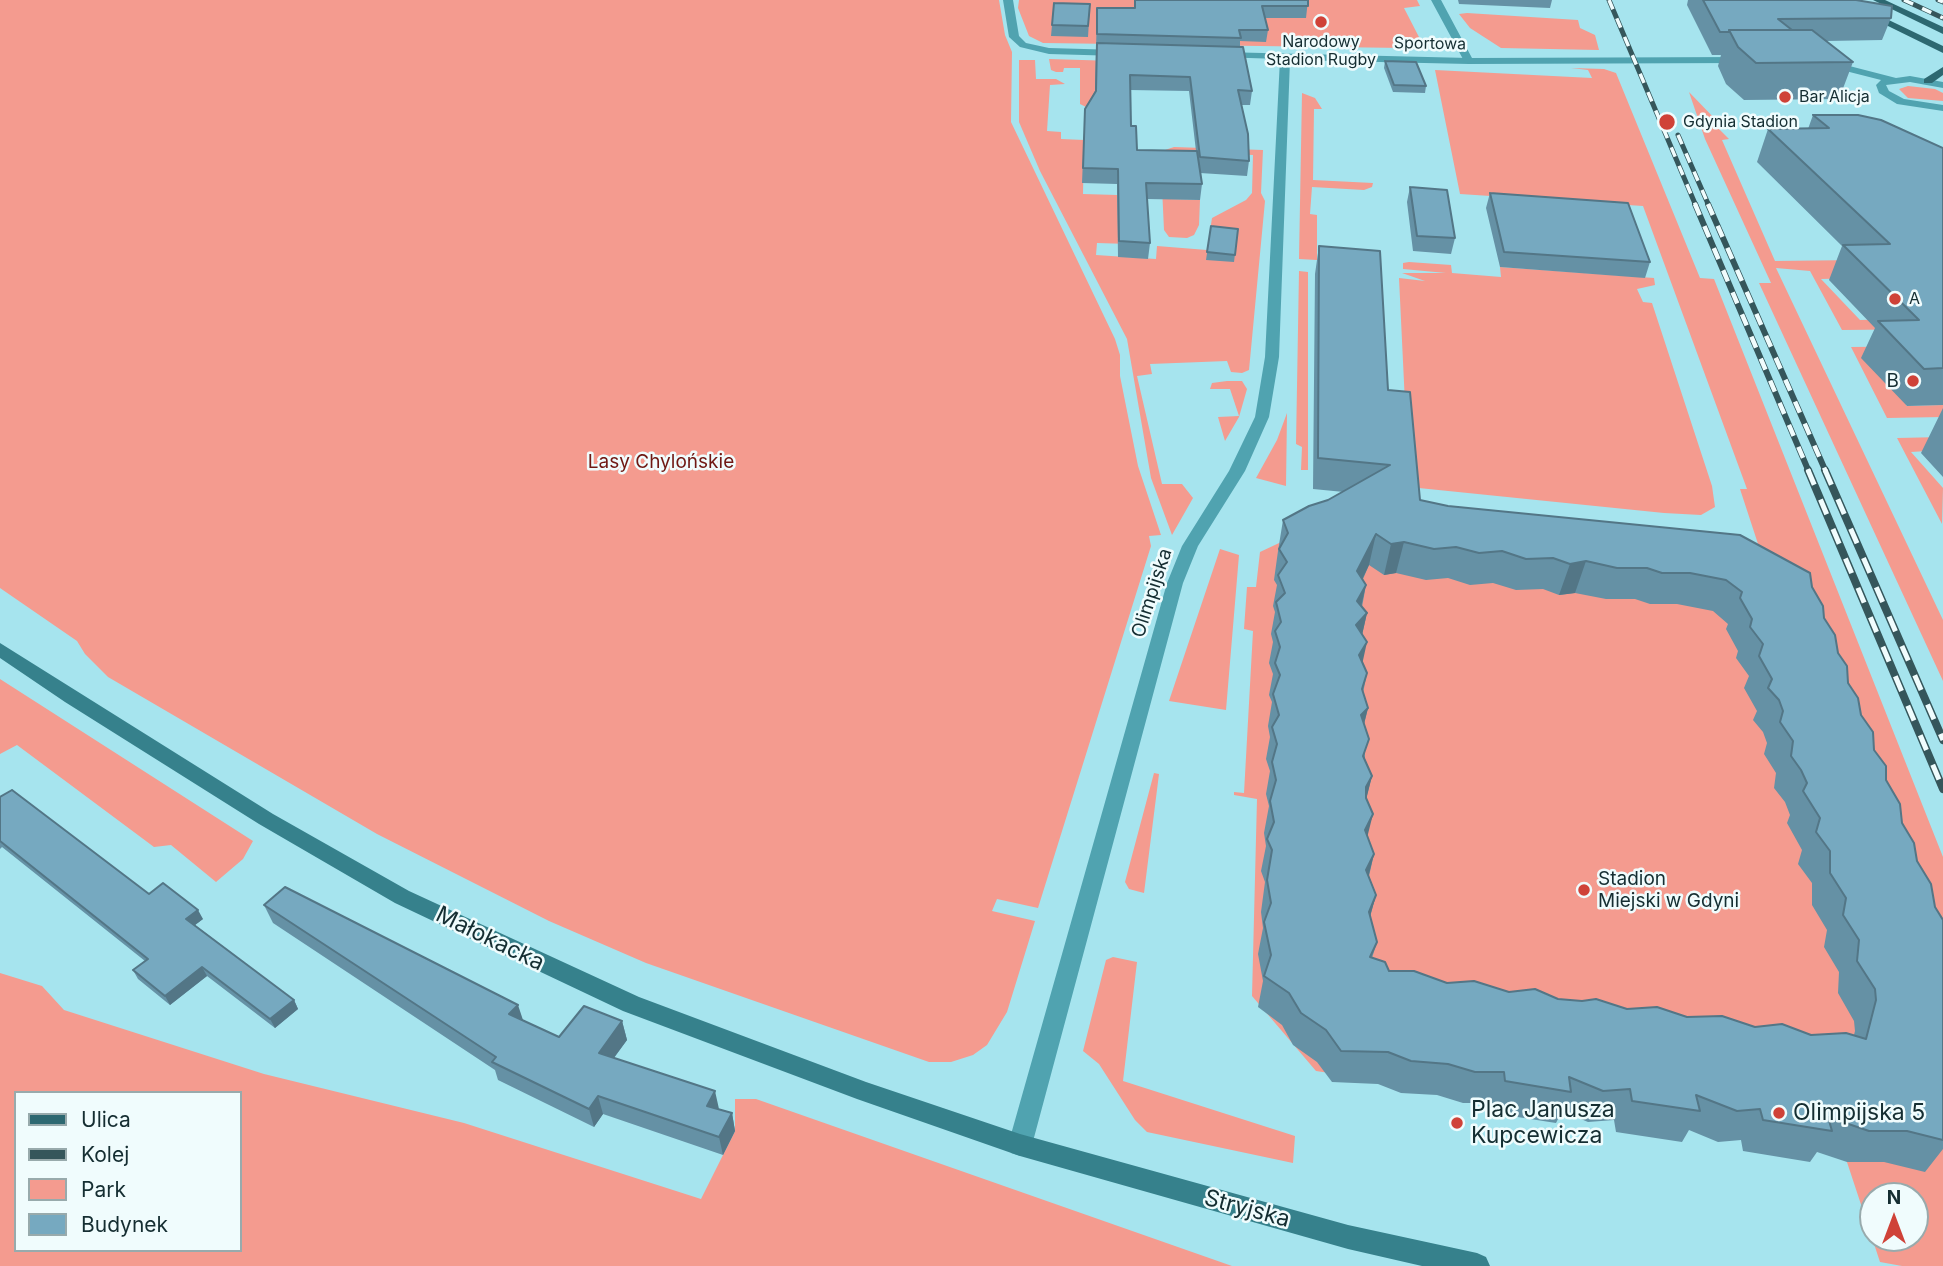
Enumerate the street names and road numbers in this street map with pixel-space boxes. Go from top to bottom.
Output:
street label: Sportowa [1394,34,1466,54]
street label: Olimpijska [1127,546,1177,640]
street label: Małokacka [431,901,549,977]
street label: Stryjska [1201,1184,1293,1234]

